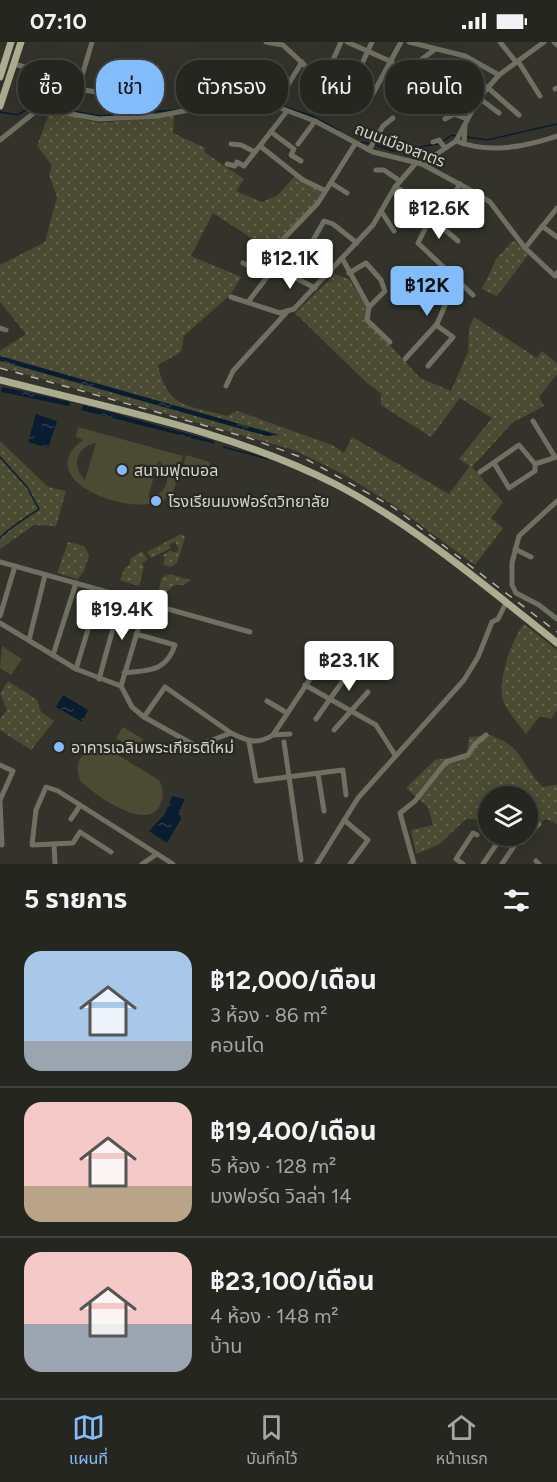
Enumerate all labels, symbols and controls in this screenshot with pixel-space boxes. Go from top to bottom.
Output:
text: 07:10 [30,8,87,35]
chip: ซื้อ [18,60,84,114]
chip: เช่า [96,60,164,114]
chip: ตัวกรอง [176,60,288,114]
chip: ใหม่ [300,60,373,114]
chip: คอนโด [385,60,484,114]
street label: ถนนเมืองสาตร [352,119,448,171]
pin: ฿12.6K [390,189,488,240]
text: ฿12.6K [408,196,470,220]
pin: ฿12.1K [241,239,339,290]
text: ฿12.1K [261,246,319,270]
pin: ฿12K [391,266,463,317]
text: ฿12K [405,273,449,297]
place label: สนามฟุตบอล [134,461,218,480]
marker: สนามฟุตบอล [115,463,129,477]
place label: โรงเรียนมงฟอร์ตวิทยาลัย [168,492,330,511]
marker: โรงเรียนมงฟอร์ตวิทยาลัย [149,494,163,508]
pin: ฿19.4K [73,590,171,641]
text: ฿19.4K [91,597,153,621]
pin: ฿23.1K [300,641,398,692]
text: ฿23.1K [318,648,380,672]
place label: อาคารเฉลิมพระเกียรติใหม่ [71,738,234,757]
marker: อาคารเฉลิมพระเกียรติใหม่ [52,740,66,754]
map controls [478,786,538,846]
button: layers [478,786,538,846]
text: 5 รายการ [24,883,127,915]
icon: filters [500,884,533,917]
text: ฿12,000/เดือน [210,964,377,996]
icon: home [72,975,144,1047]
text: 3 ห้อง · 86 m² [210,1003,328,1027]
text: คอนโด [210,1033,264,1057]
text: ฿19,400/เดือน [210,1115,377,1147]
icon: home [72,1126,144,1198]
text: 5 ห้อง · 128 m² [210,1154,336,1178]
text: มงฟอร์ด วิลล่า 14 [210,1184,352,1208]
text: ฿23,100/เดือน [210,1265,375,1297]
icon: home [72,1276,144,1348]
text: 4 ห้อง · 148 m² [210,1304,338,1328]
text: บ้าน [210,1334,242,1358]
tab: แผนที่ [69,1411,108,1471]
tab: บันทึกไว้ [246,1411,298,1471]
tab: หน้าแรก [436,1411,488,1471]

